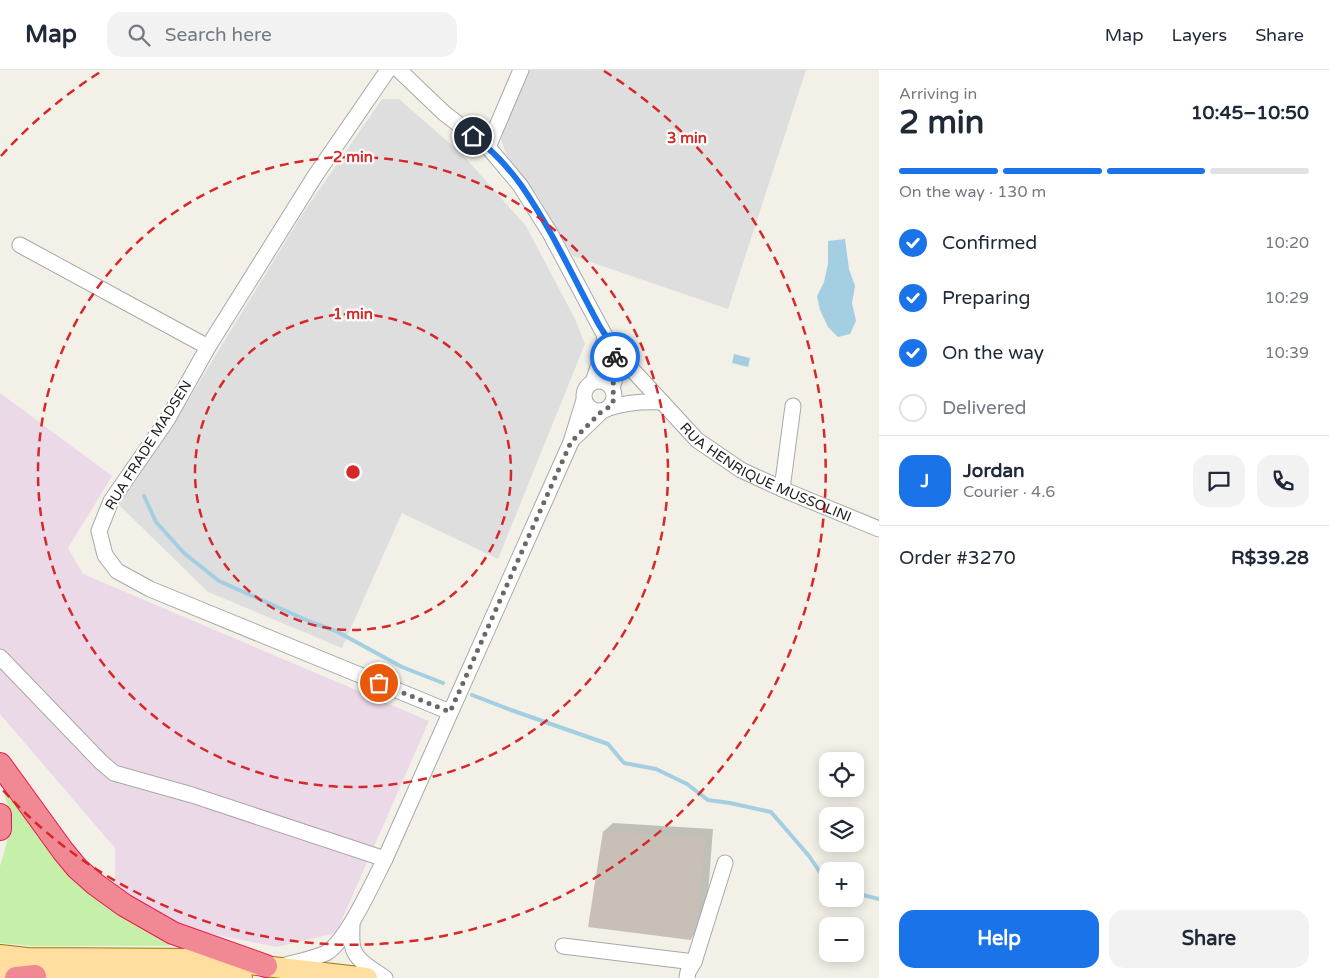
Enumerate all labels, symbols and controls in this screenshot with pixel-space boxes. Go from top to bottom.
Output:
search box [107,12,457,57]
text: Map [25,20,77,49]
icon: search [125,21,153,49]
text: Search here [165,24,272,46]
text: Map [1105,24,1144,46]
text: Layers [1172,24,1227,46]
text: Share [1255,24,1304,46]
text: Arriving in [899,84,977,104]
text: 10:45–10:50 [1191,102,1309,124]
text: 2 min [899,104,984,142]
pin [452,115,494,157]
icon: home [459,122,487,150]
text: 3 min [667,129,707,147]
text: 2 min [333,148,373,166]
text: On the way · 130 m [899,182,1046,202]
icon: check [899,229,927,257]
text: Confirmed [942,232,1037,254]
text: 10:20 [1265,233,1309,253]
icon: check [899,284,927,312]
text: Preparing [942,287,1031,309]
text: 10:29 [1265,288,1309,308]
text: 1 min [333,305,373,323]
courier [590,332,640,382]
icon: check [899,339,927,367]
text: On the way [942,342,1044,364]
icon: bike [601,343,629,371]
text: 10:39 [1265,343,1309,363]
street label: RUA FRADE MADSEN [102,377,195,513]
text: Delivered [942,397,1027,419]
street label: RUA HENRIQUE MUSSOLINI [676,419,854,526]
button: chat [1193,455,1245,507]
button: phone [1257,455,1309,507]
text: Jordan [963,460,1025,482]
centre of rings [344,463,362,481]
text: J [921,470,929,492]
text: Courier · 4.6 [963,482,1055,502]
text: Order #3270 [899,547,1016,569]
text: R$39.28 [1231,547,1309,569]
pin [358,662,400,704]
icon: bag [365,669,393,697]
map controls [819,752,864,962]
button: locate [819,752,864,797]
button: layers [819,807,864,852]
button: + [819,862,864,907]
button: Help [899,910,1099,968]
button: Share [1109,910,1309,968]
button: − [819,917,864,962]

